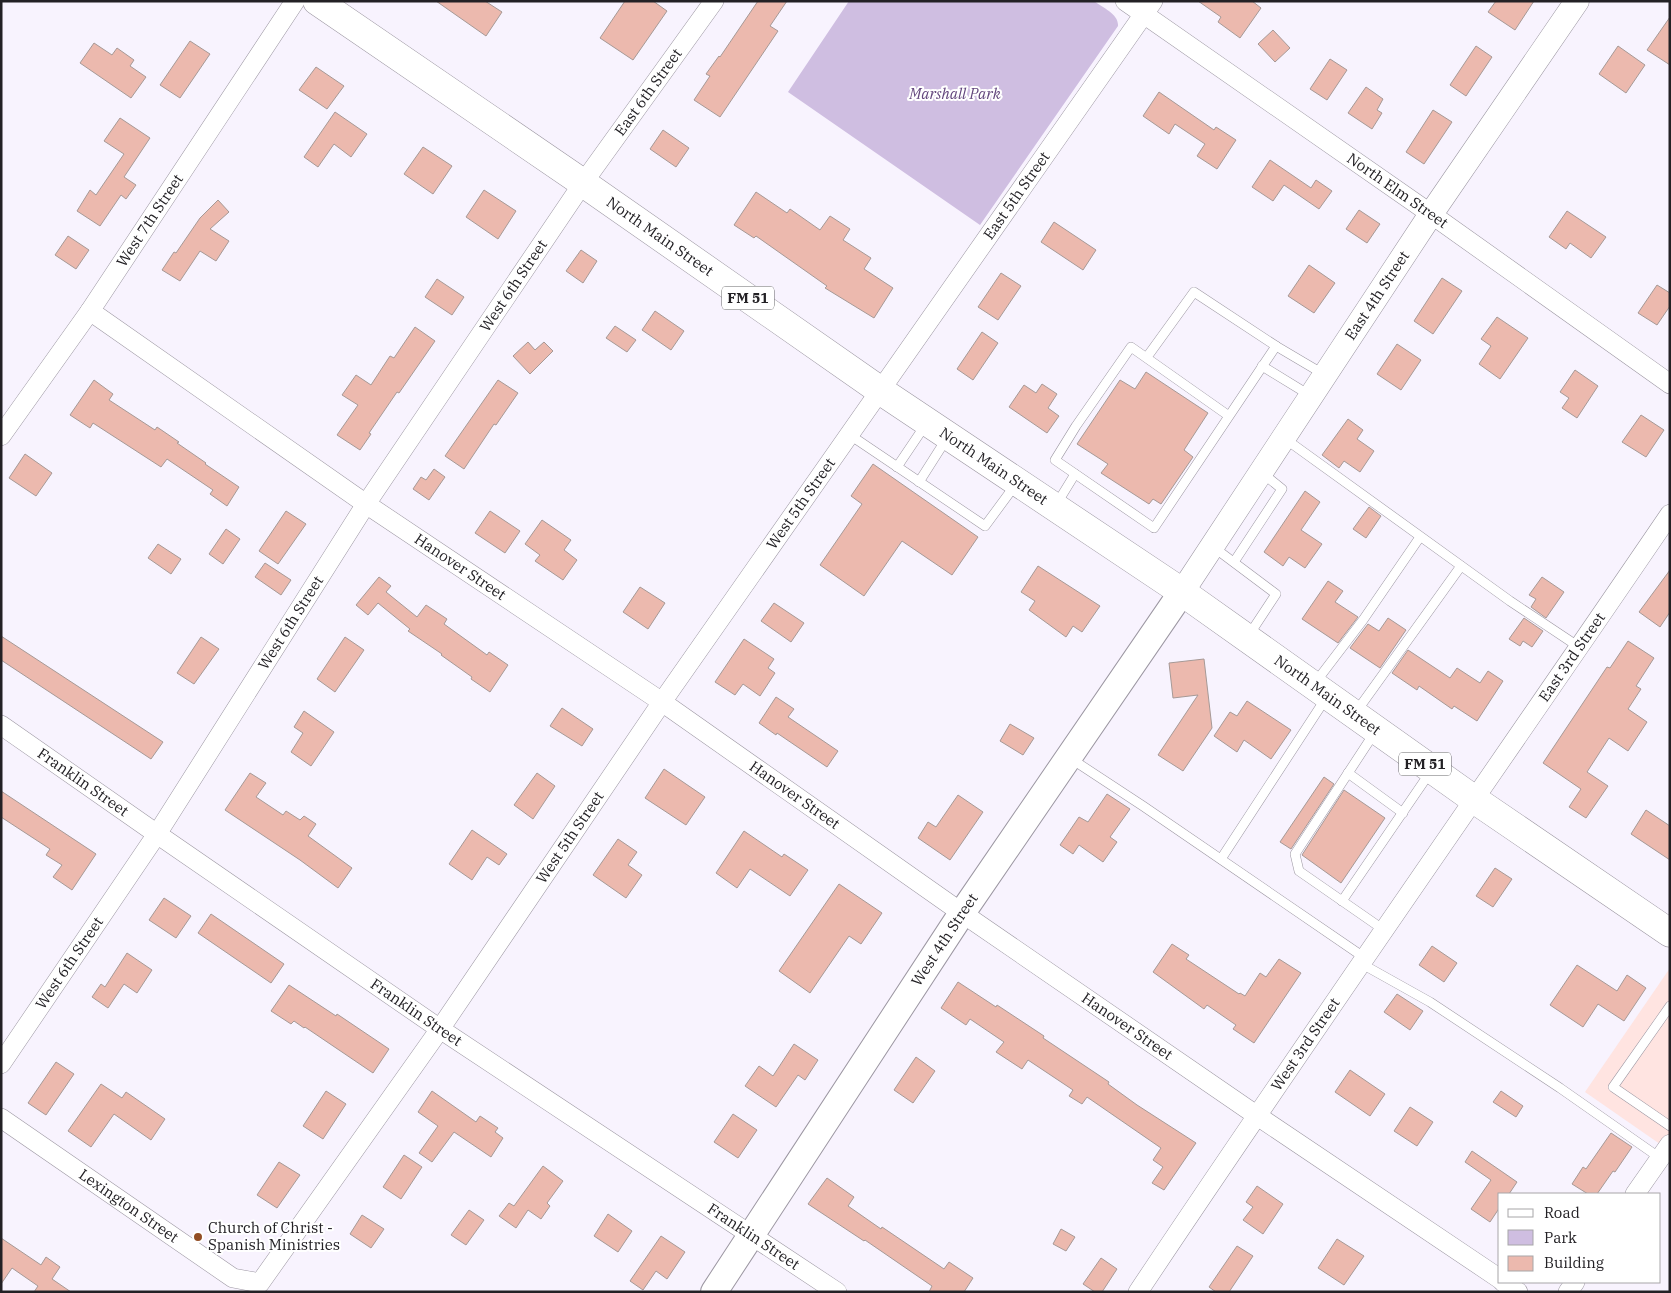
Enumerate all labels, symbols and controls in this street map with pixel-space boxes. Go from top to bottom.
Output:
street label: East 6th Street [610,44,686,139]
park label: Marshall Park [908,84,1001,103]
street label: East 5th Street [979,148,1054,243]
street label: North Elm Street [1343,148,1452,232]
street label: West 7th Street [112,170,187,270]
street label: North Main Street [603,192,717,280]
street label: West 6th Street [475,236,551,335]
street label: East 4th Street [1341,247,1413,344]
road number: FM 51 [722,286,774,310]
street label: North Main Street [936,423,1052,509]
street label: West 5th Street [762,454,839,553]
street label: Hanover Street [411,529,510,604]
street label: West 6th Street [254,572,327,673]
street label: East 3rd Street [1534,609,1609,705]
street label: North Main Street [1271,651,1385,739]
street label: Franklin Street [34,744,132,820]
road number: FM 51 [1399,752,1451,776]
street label: Hanover Street [746,757,844,833]
street label: West 5th Street [532,788,608,887]
street label: West 4th Street [907,889,982,990]
street label: West 6th Street [31,913,107,1012]
street label: Franklin Street [367,974,466,1050]
street label: Hanover Street [1078,988,1177,1064]
street label: West 3rd Street [1267,994,1344,1094]
street label: Lexington Street [75,1165,182,1247]
legend [1498,1193,1661,1283]
street label: Franklin Street [704,1199,803,1274]
text: Road [1544,1203,1580,1222]
place label: Church of Christ - Spanish Ministries [208,1218,340,1254]
text: Park [1544,1228,1577,1247]
marker: Church of Christ - Spanish Ministries [192,1231,204,1243]
text: Building [1544,1253,1604,1272]

